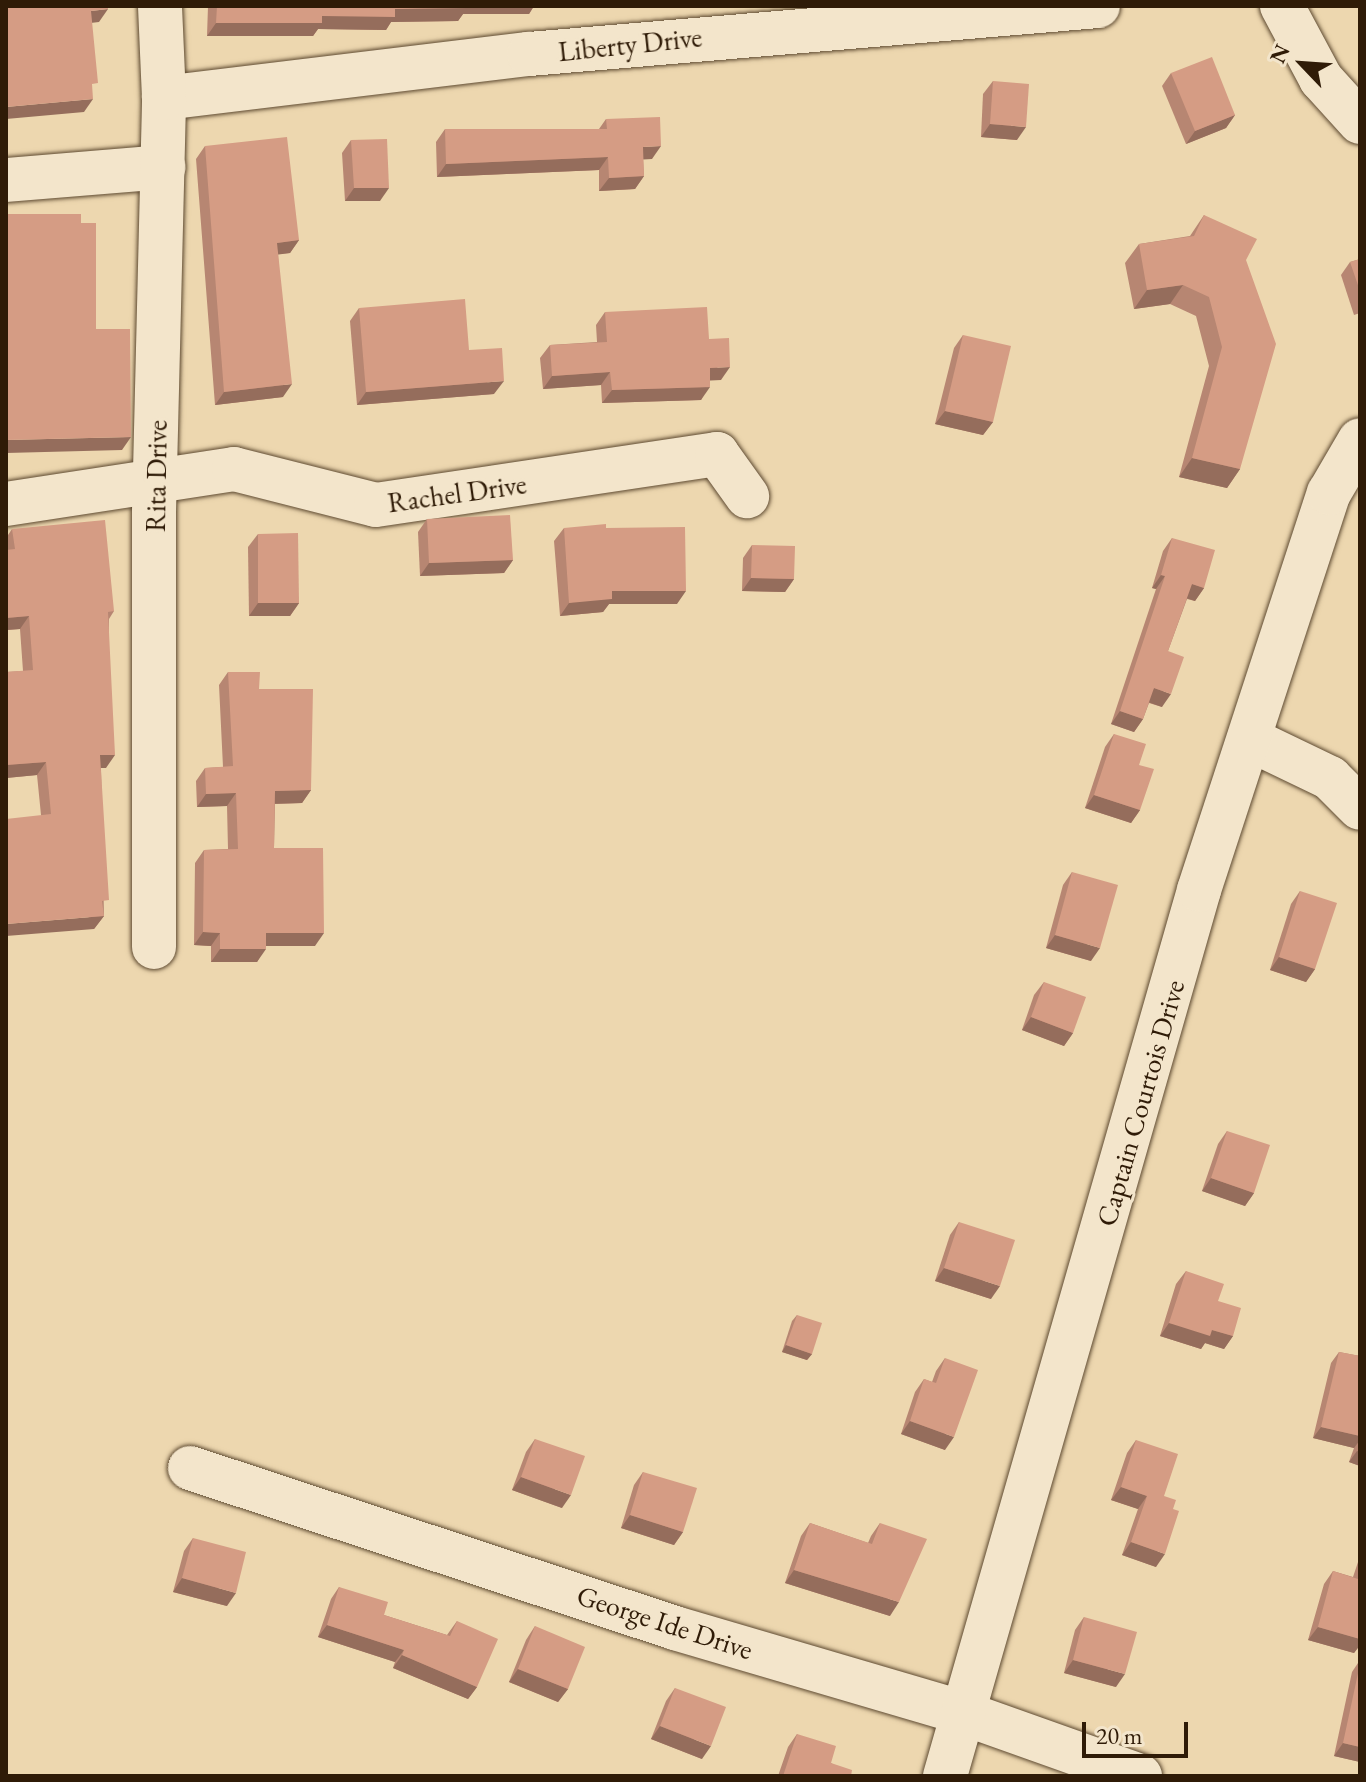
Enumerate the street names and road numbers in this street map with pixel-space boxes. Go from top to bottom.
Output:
street label: Liberty Drive [556,20,704,68]
street label: Rita Drive [138,420,174,532]
street label: Rachel Drive [385,467,529,519]
street label: Captain Courtois Drive [1089,976,1191,1230]
street label: George Ide Drive [573,1578,757,1666]

